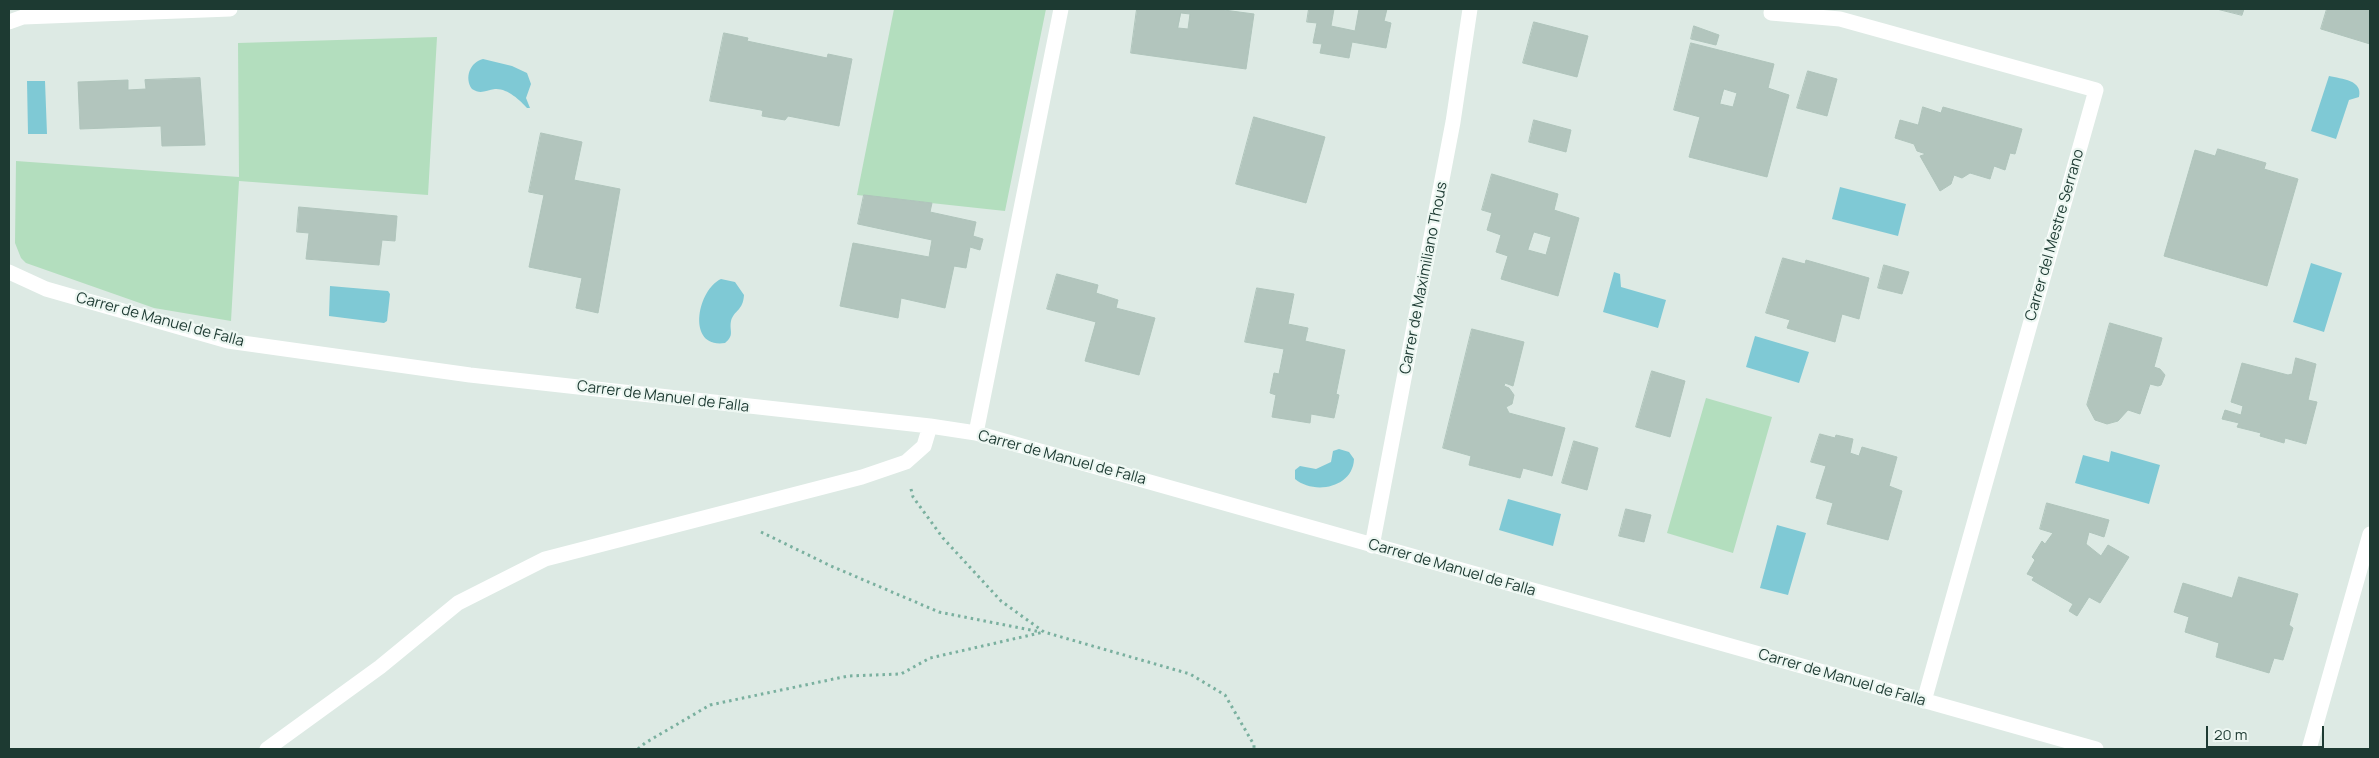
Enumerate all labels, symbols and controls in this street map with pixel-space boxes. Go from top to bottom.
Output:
street label: Carrer del Mestre Serrano [2022,147,2088,323]
street label: Carrer de Maximiliano Thous [1396,180,1452,376]
street label: Carrer de Manuel de Falla [74,289,246,351]
street label: Carrer de Manuel de Falla [576,378,750,416]
street label: Carrer de Manuel de Falla [976,427,1148,489]
street label: Carrer de Manuel de Falla [1366,535,1538,601]
street label: Carrer de Manuel de Falla [1756,645,1928,711]
scale bar [2209,716,2326,748]
text: 20 m [2214,724,2247,745]

